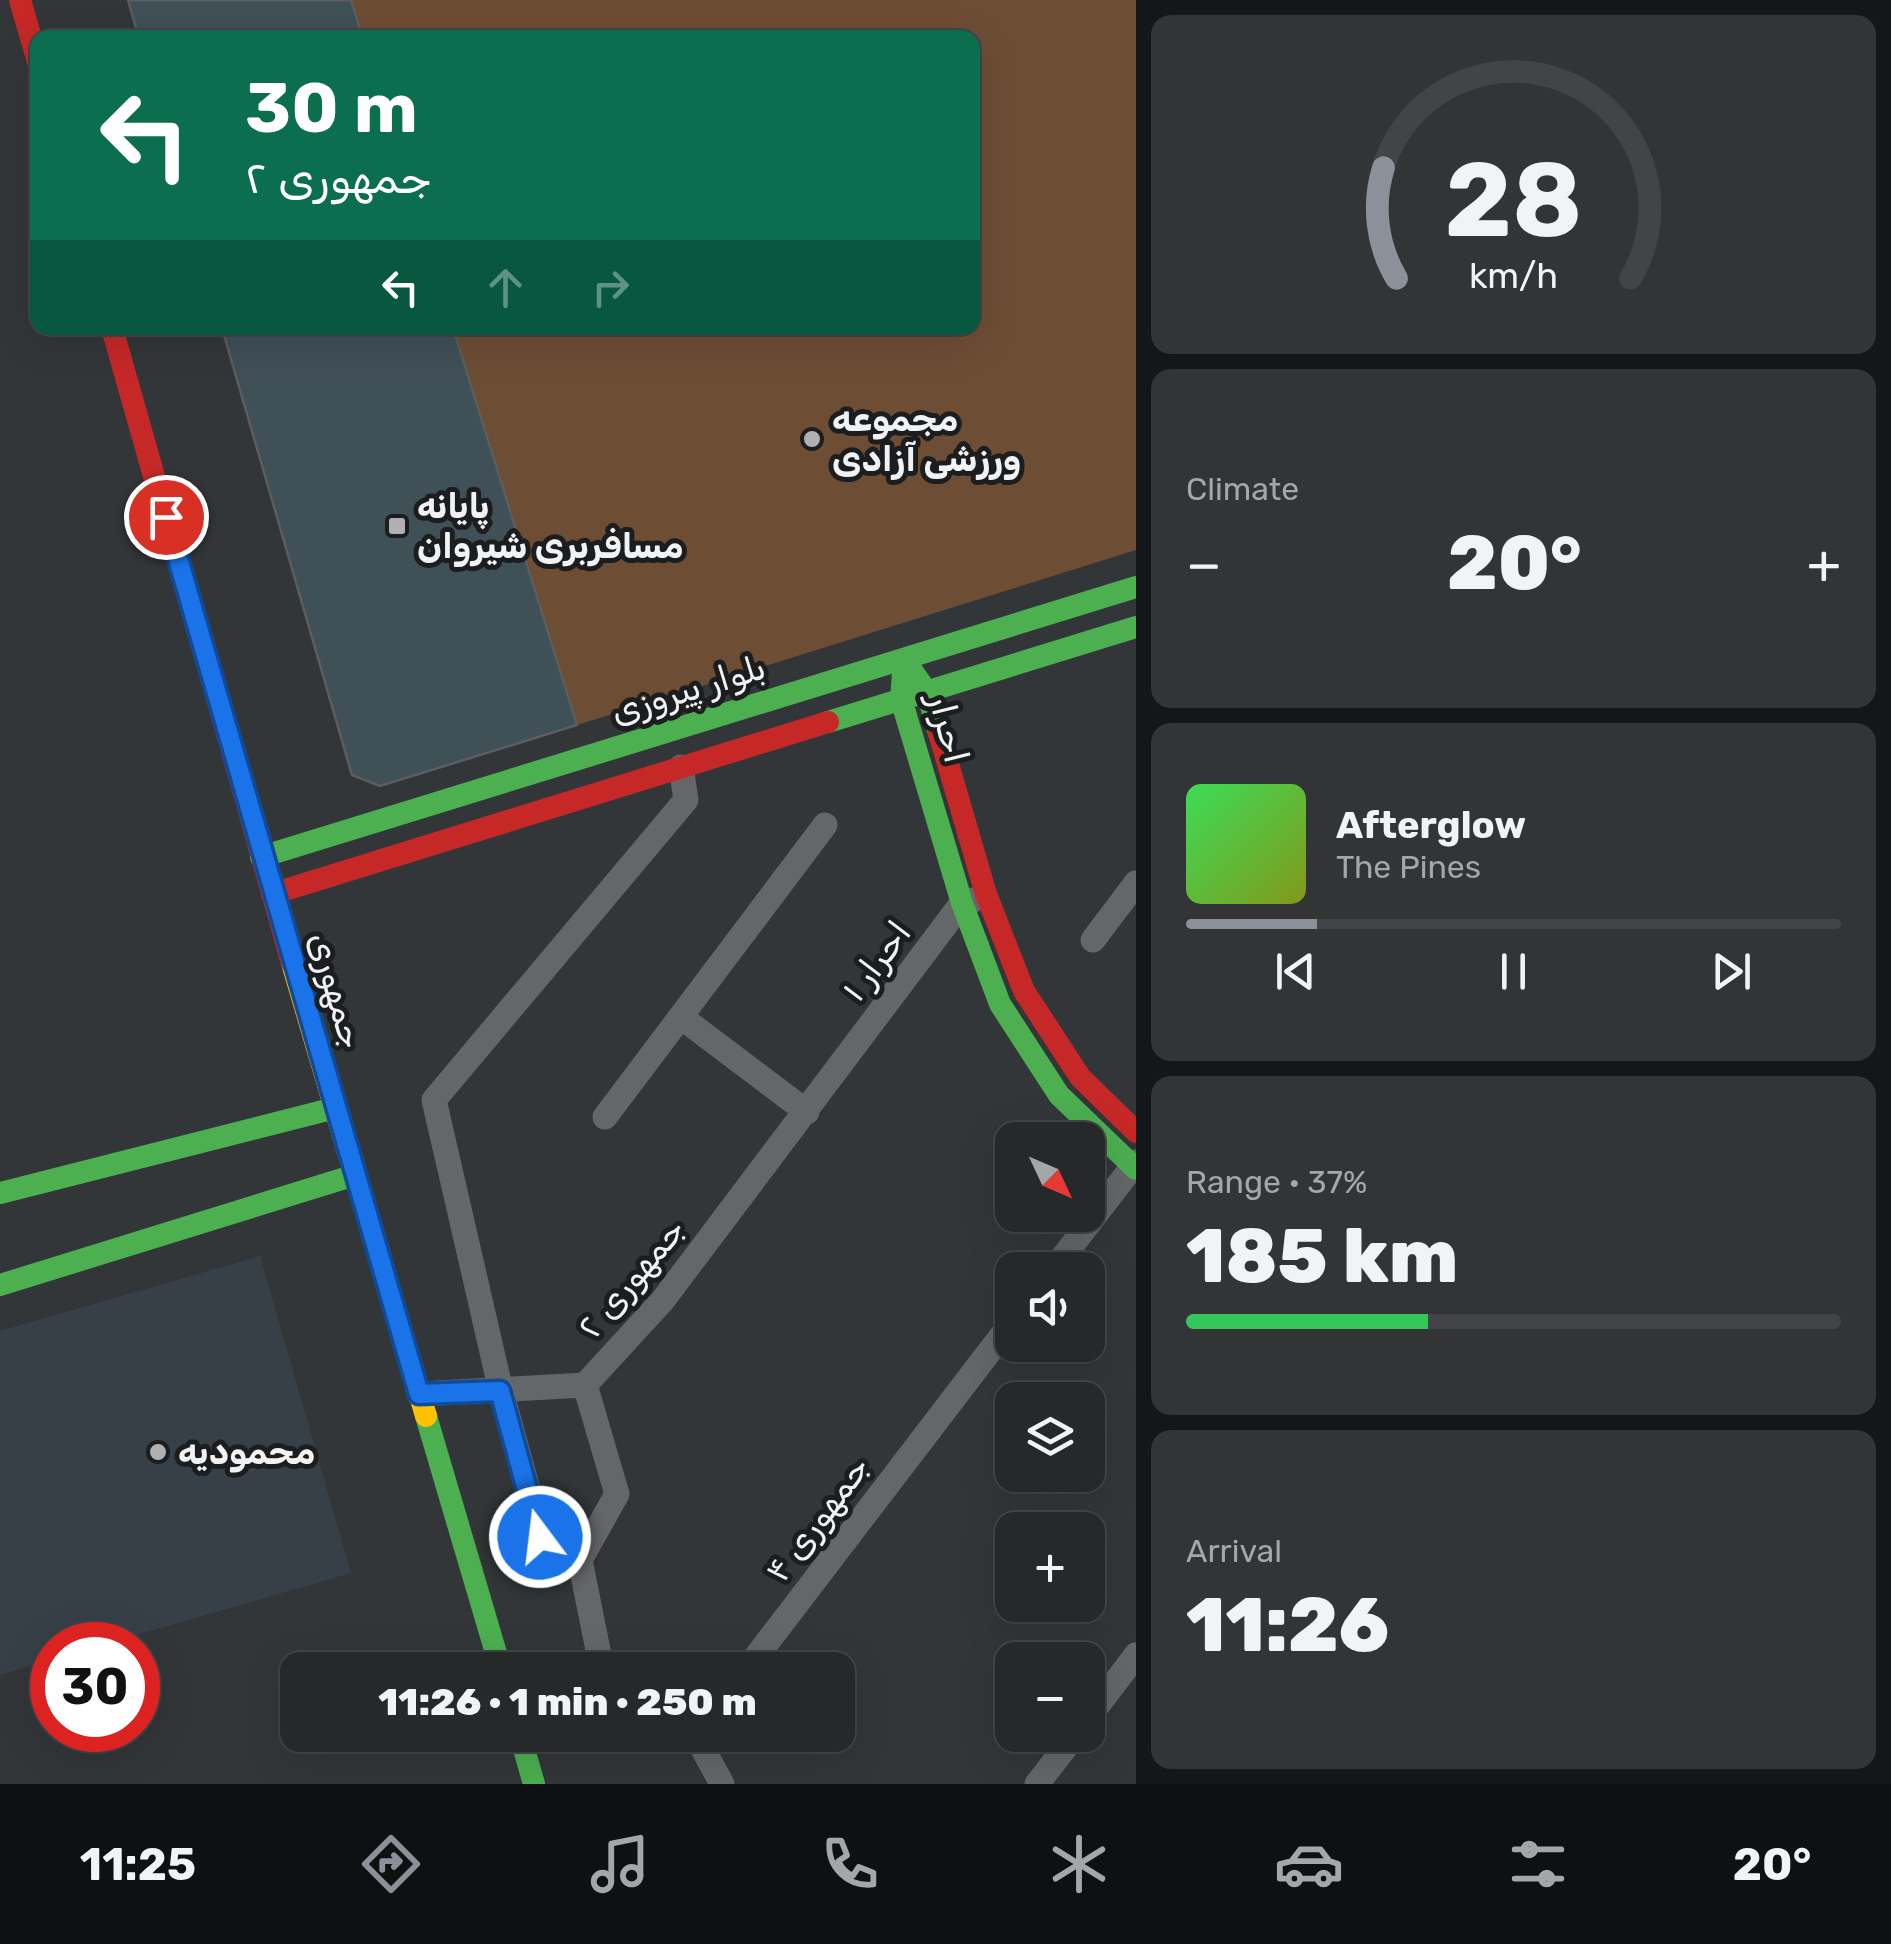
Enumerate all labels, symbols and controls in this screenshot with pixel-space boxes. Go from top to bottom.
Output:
text: 30 m [245,67,418,150]
icon: left [80,70,210,200]
text: 28 [1444,139,1583,262]
text: جمهوری ۲ [245,151,431,204]
text: km/h [1469,255,1558,297]
icon: left [373,260,428,315]
icon: ahead [478,260,533,315]
icon: right [583,260,638,315]
place label: مجموعه ورزشی آزادی [832,398,1021,480]
marker: مجموعه ورزشی آزادی [801,428,823,450]
text: Climate [1186,470,1299,508]
pin [124,475,209,560]
place label: پایانه مسافربری شیروان [417,485,684,567]
icon: arrive [139,490,194,545]
marker: پایانه مسافربری شیروان [386,515,408,537]
text: 20° [1447,519,1582,608]
text: − [1186,532,1222,597]
text: + [1807,532,1841,597]
street label: بلوار پیروزی [606,646,771,734]
street label: احرار [920,687,978,767]
text: Afterglow [1336,802,1526,848]
text: The Pines [1336,848,1481,886]
street label: احرار ۱ [832,913,920,1009]
street label: جمهوری [300,927,374,1053]
icon: previous [1268,944,1323,999]
icon: pause [1486,944,1541,999]
icon: next [1704,944,1759,999]
north arrow [995,1122,1105,1232]
map controls [995,1122,1105,1752]
text: Range · 37% [1186,1163,1367,1201]
street label: جمهوری ۲ [568,1209,694,1347]
text: 185 km [1186,1212,1458,1301]
button: sound [995,1252,1105,1362]
button: layers [995,1382,1105,1492]
place label: محمودیه [178,1431,315,1473]
marker: محمودیه [147,1441,169,1463]
street label: جمهوری ۴ [756,1447,878,1591]
position arrow [488,1485,592,1589]
button: + [995,1512,1105,1622]
text: Arrival [1186,1532,1282,1570]
text: 11:26 [1186,1581,1389,1670]
speed limit sign: 30 [30,1622,160,1752]
button: − [995,1642,1105,1752]
text: 11:26 · 1 min · 250 m [378,1679,757,1725]
icon: directions [356,1829,426,1899]
icon: music [585,1829,655,1899]
icon: phone [815,1829,885,1899]
icon: climate [1044,1829,1114,1899]
icon: car [1274,1829,1344,1899]
icon: filters [1503,1829,1573,1899]
text: 11:25 [80,1838,196,1891]
text: 20° [1733,1838,1811,1891]

